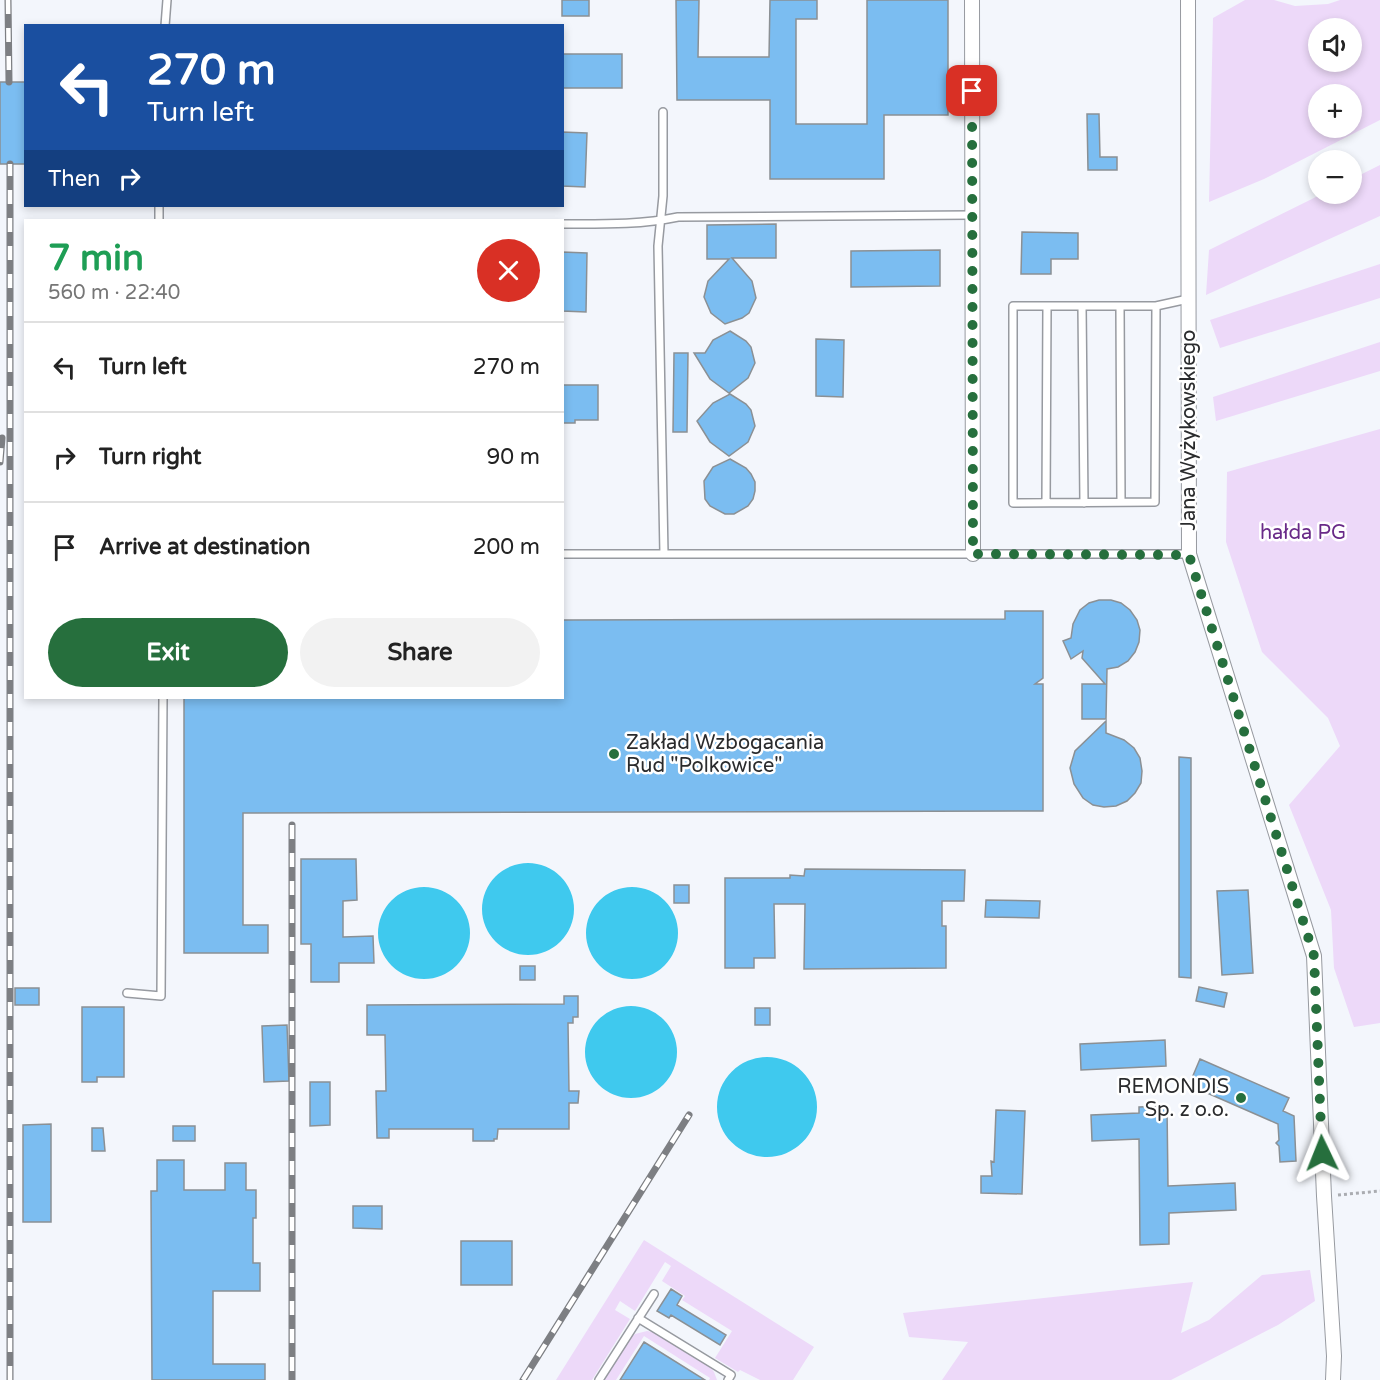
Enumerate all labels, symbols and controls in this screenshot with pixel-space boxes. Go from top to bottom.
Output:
map controls [1308,18,1362,204]
button: sound [1308,18,1362,72]
text: 270 m [147,45,276,96]
icon: left [48,48,126,126]
pin [946,65,997,116]
icon: arrive [955,74,988,107]
button: + [1308,84,1362,138]
text: Turn left [147,96,254,129]
button: − [1308,150,1362,204]
icon: right [113,162,146,195]
text: Then [48,166,101,192]
text: 7 min [48,237,144,280]
button: close [477,239,540,302]
text: 560 m · 22:40 [48,281,180,305]
street label: Jana Wyżykowskiego [1177,330,1201,530]
icon: left [48,351,81,384]
text: Turn left [99,354,187,380]
text: 270 m [473,354,540,380]
icon: right [48,441,81,474]
text: Turn right [99,444,201,470]
text: 90 m [486,444,540,470]
park label: hałda PG [1260,521,1346,545]
icon: arrive [48,531,81,564]
text: Arrive at destination [99,534,310,560]
text: 200 m [473,534,540,560]
button: Exit [48,618,288,687]
button: Share [300,618,540,687]
place label: Zakład Wzbogacania Rud "Polkowice" [626,731,824,778]
marker: Zakład Wzbogacania Rud "Polkowice" [607,747,621,761]
place label: REMONDIS Sp. z o.o. [1117,1075,1229,1122]
marker: REMONDIS Sp. z o.o. [1234,1091,1248,1105]
position arrow [1290,1121,1354,1185]

